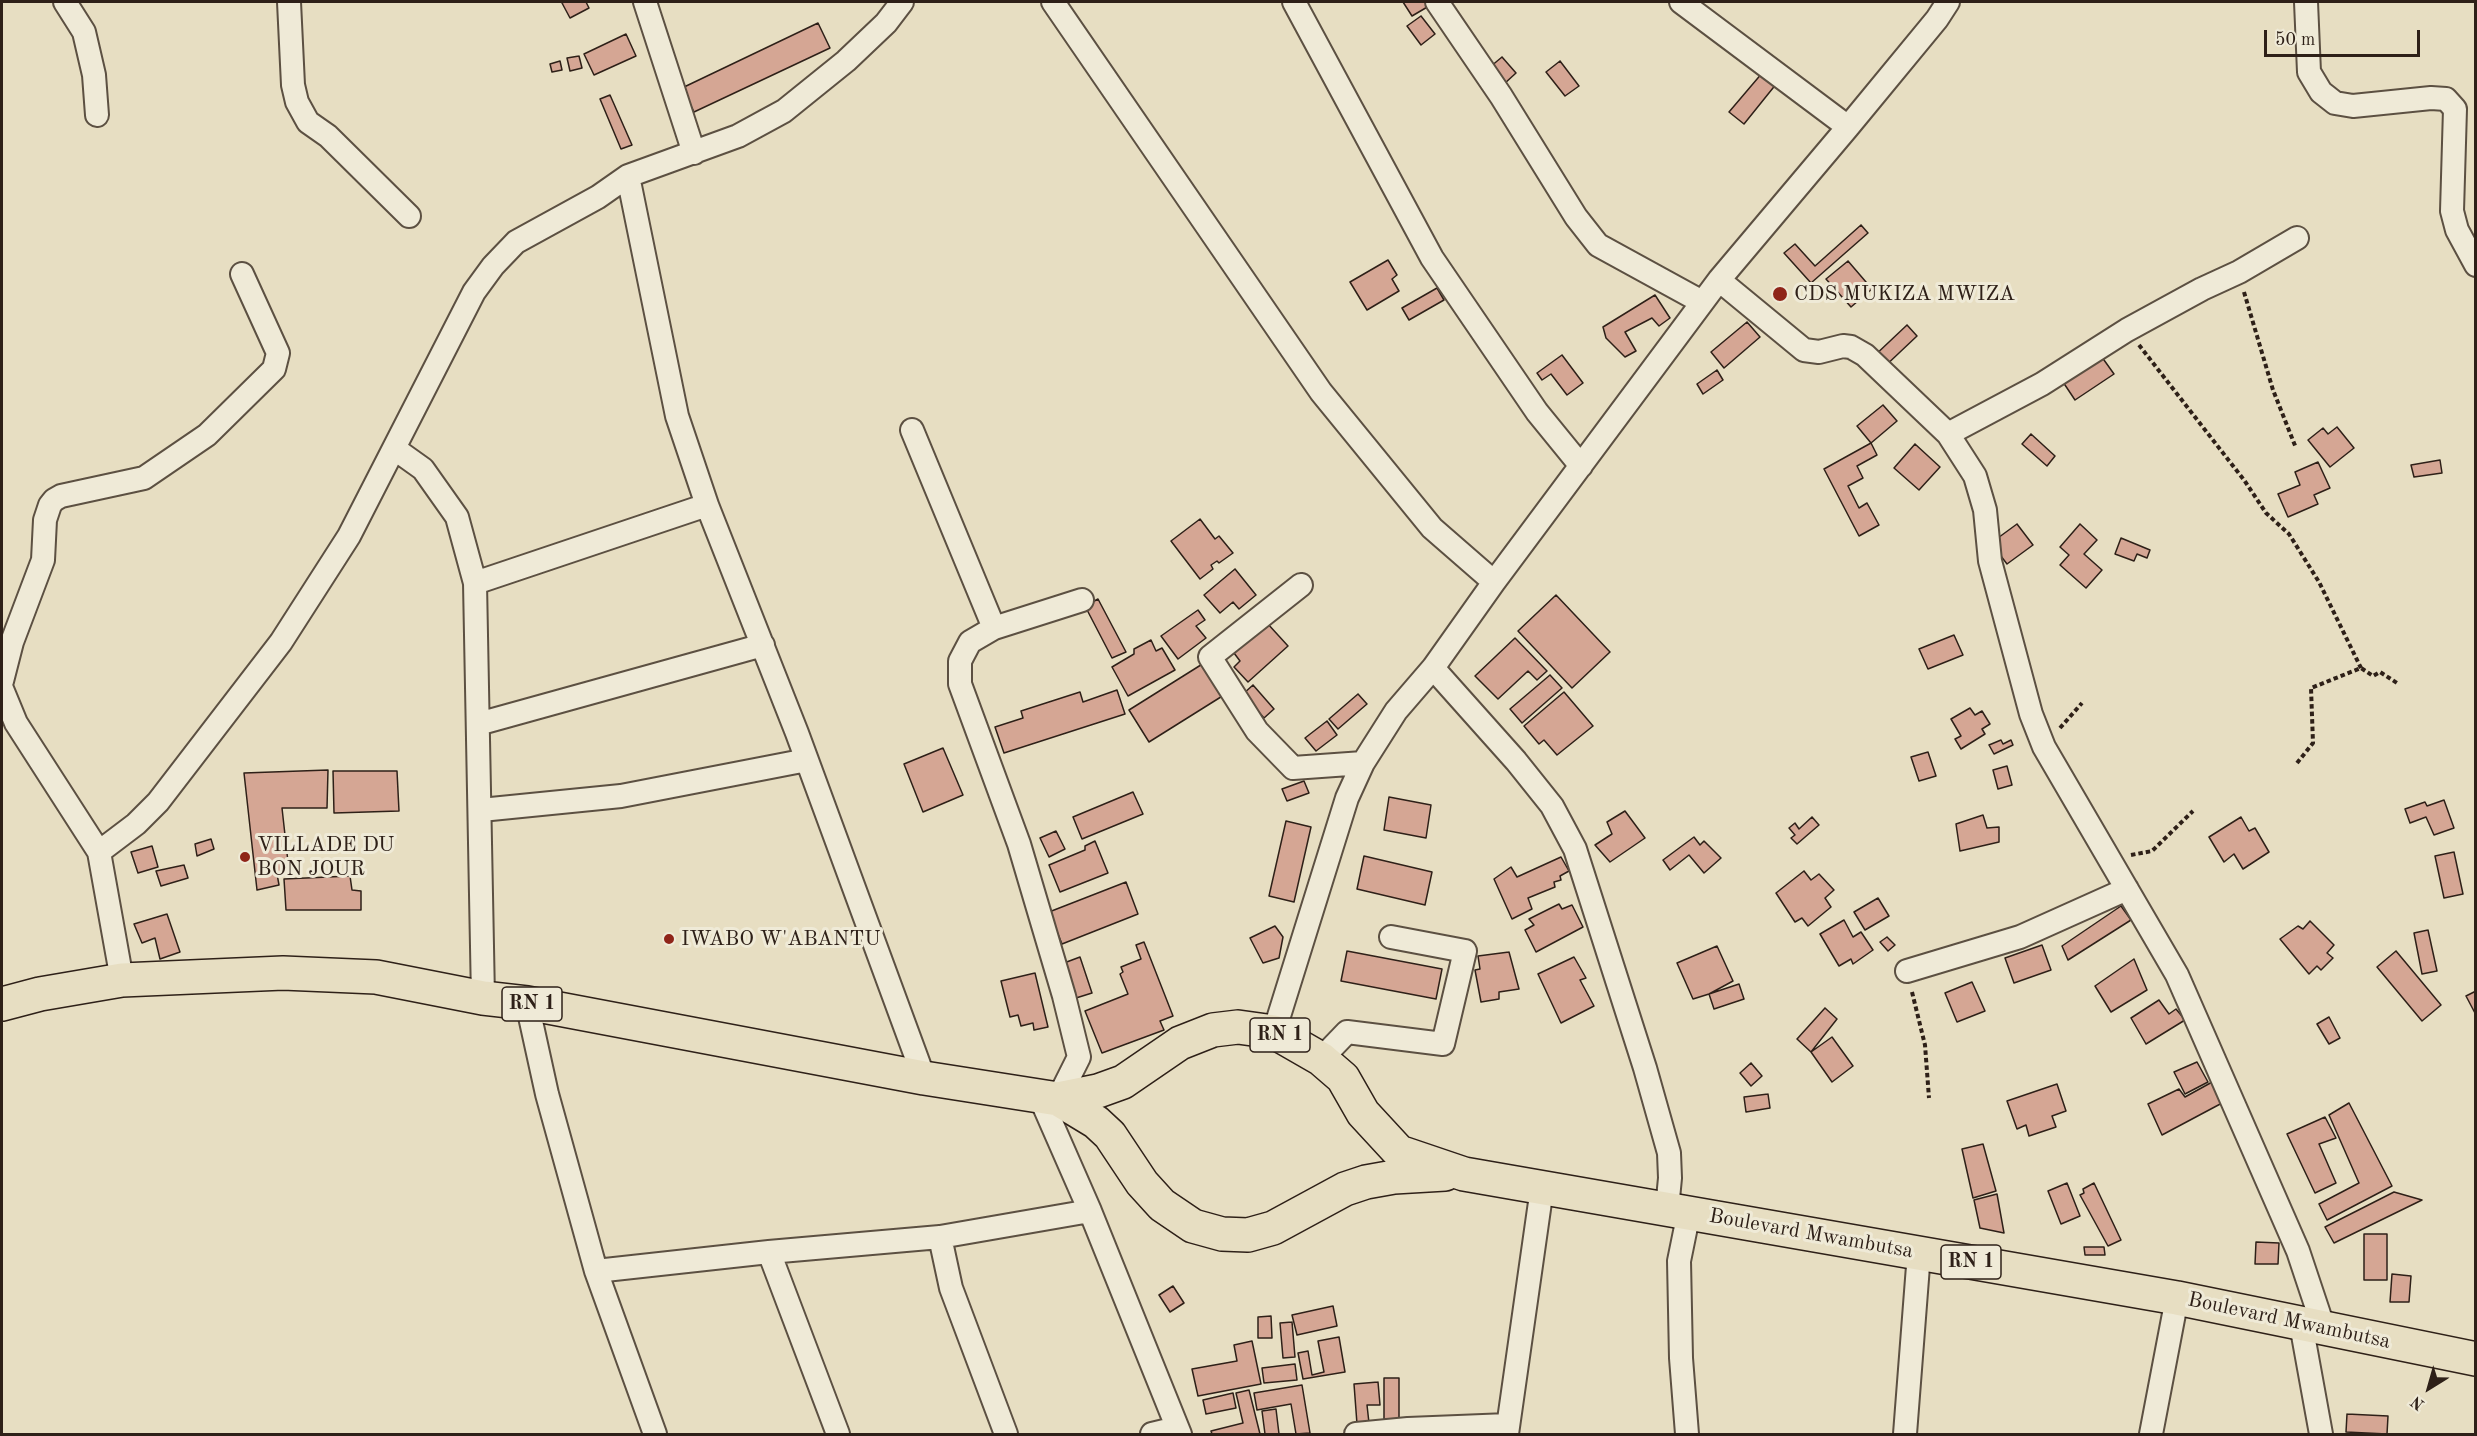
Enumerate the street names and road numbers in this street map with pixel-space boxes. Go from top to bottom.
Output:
road number: RN 1 [502,987,562,1021]
road number: RN 1 [1250,1018,1310,1052]
street label: Boulevard Mwambutsa [1707,1204,1915,1264]
road number: RN 1 [1941,1245,2001,1279]
street label: Boulevard Mwambutsa [2185,1287,2393,1355]

